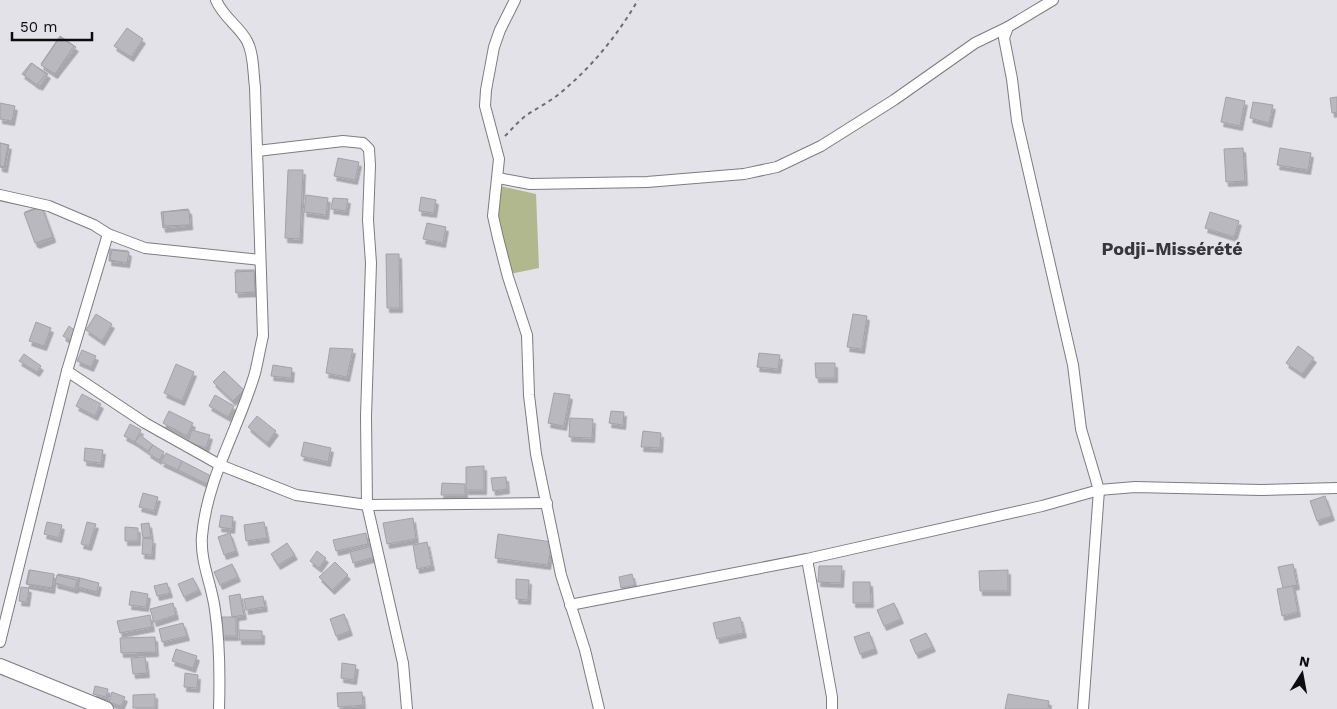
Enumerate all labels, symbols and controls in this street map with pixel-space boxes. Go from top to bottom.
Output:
scale bar [12,10,92,42]
text: 50 m [20,18,57,36]
district label: Podji-Missérété [1101,238,1243,259]
north arrow [1277,649,1327,699]
text: N [1298,652,1311,670]

